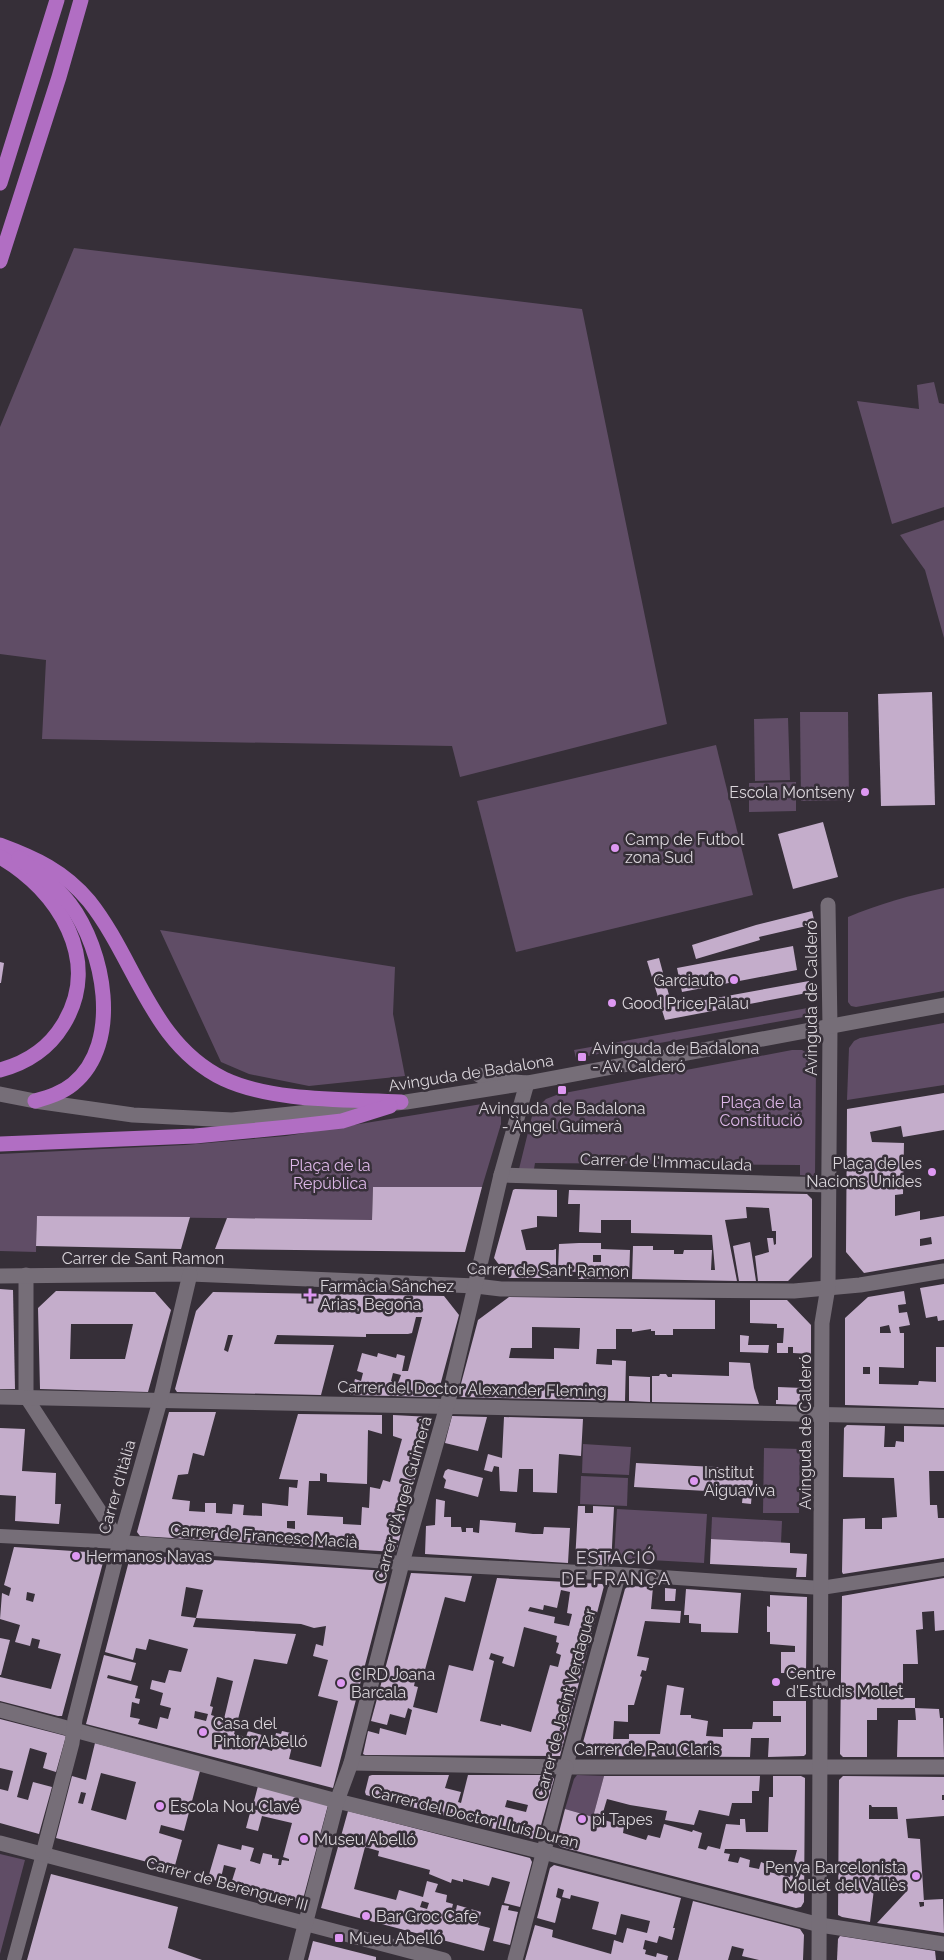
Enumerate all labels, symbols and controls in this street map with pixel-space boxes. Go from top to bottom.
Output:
place label: Escola Montseny [729,783,855,802]
marker: Escola Montseny [859,786,871,798]
place label: Camp de Futbol zona Sud [625,830,745,867]
marker: Camp de Futbol zona Sud [609,842,621,854]
street label: Avinguda de Calderó [802,920,821,1076]
place label: Garciauto [653,971,724,990]
marker: Garciauto [728,974,740,986]
place label: Good Price Palau [622,994,749,1013]
marker: Good Price Palau [606,997,618,1009]
place label: Avinguda de Badalona - Av. Calderó [592,1039,759,1076]
street label: Avinguda de Badalona [387,1051,555,1095]
marker: Avinguda de Badalona - Av. Calderó [576,1051,588,1063]
marker: Avinguda de Badalona - Àngel Guimerà [556,1084,568,1096]
park label: Plaça de la Constitució [719,1093,803,1130]
place label: Avinguda de Badalona - Àngel Guimerà [478,1099,646,1136]
street label: Carrer de l'Immaculada [580,1150,752,1174]
place label: Plaça de les Nacions Unides [806,1154,922,1191]
park label: Plaça de la República [289,1156,371,1193]
marker: Plaça de les Nacions Unides [926,1166,938,1178]
street label: Carrer de Sant Ramon [62,1249,224,1268]
street label: Carrer de Sant Ramon [467,1259,629,1281]
place label: Farmàcia Sánchez Arias, Begoña [320,1277,454,1314]
marker: Farmàcia Sánchez Arias, Begoña [304,1289,316,1301]
street label: Avinguda de Calderó [796,1354,815,1510]
street label: Carrer del Doctor Alexander Fleming [337,1377,607,1401]
street label: Carrer d'Àngel Guimerà [369,1414,436,1584]
street label: Carrer d'Itàlia [94,1438,140,1536]
place label: Institut Aiguaviva [704,1463,775,1500]
marker: Institut Aiguaviva [688,1475,700,1487]
street label: Carrer de Francesc Macià [170,1520,358,1552]
district label: ESTACIÓ DE FRANÇA [561,1546,671,1589]
place label: Hermanos Navas [86,1547,213,1566]
marker: Hermanos Navas [70,1550,82,1562]
street label: Carrer de Jacint Verdaguer [530,1606,600,1801]
place label: Centre d'Estudis Mollet [786,1664,904,1701]
place label: CIRD Joana Barcala [351,1665,435,1702]
marker: Centre d'Estudis Mollet [770,1676,782,1688]
marker: CIRD Joana Barcala [335,1677,347,1689]
place label: Casa del Pintor Abelló [213,1714,308,1751]
marker: Casa del Pintor Abelló [197,1726,209,1738]
street label: Carrer de Pau Claris [574,1740,720,1759]
street label: Carrer del Doctor Lluís Duran [369,1782,581,1852]
place label: Escola Nou Clavé [170,1797,300,1816]
marker: Escola Nou Clavé [154,1800,166,1812]
place label: pi Tapes [592,1810,653,1829]
marker: pi Tapes [576,1813,588,1825]
place label: Museu Abelló [314,1830,416,1849]
marker: Museu Abelló [298,1833,310,1845]
street label: Carrer de Berenguer III [144,1853,310,1915]
place label: Penya Barcelonista Mollet del Vallès [765,1858,906,1895]
marker: Penya Barcelonista Mollet del Vallès [910,1870,922,1882]
place label: Bar Groc Cafe [376,1907,478,1926]
marker: Bar Groc Cafe [360,1910,372,1922]
place label: Mueu Abelló [349,1929,443,1948]
marker: Mueu Abelló [333,1932,345,1944]

